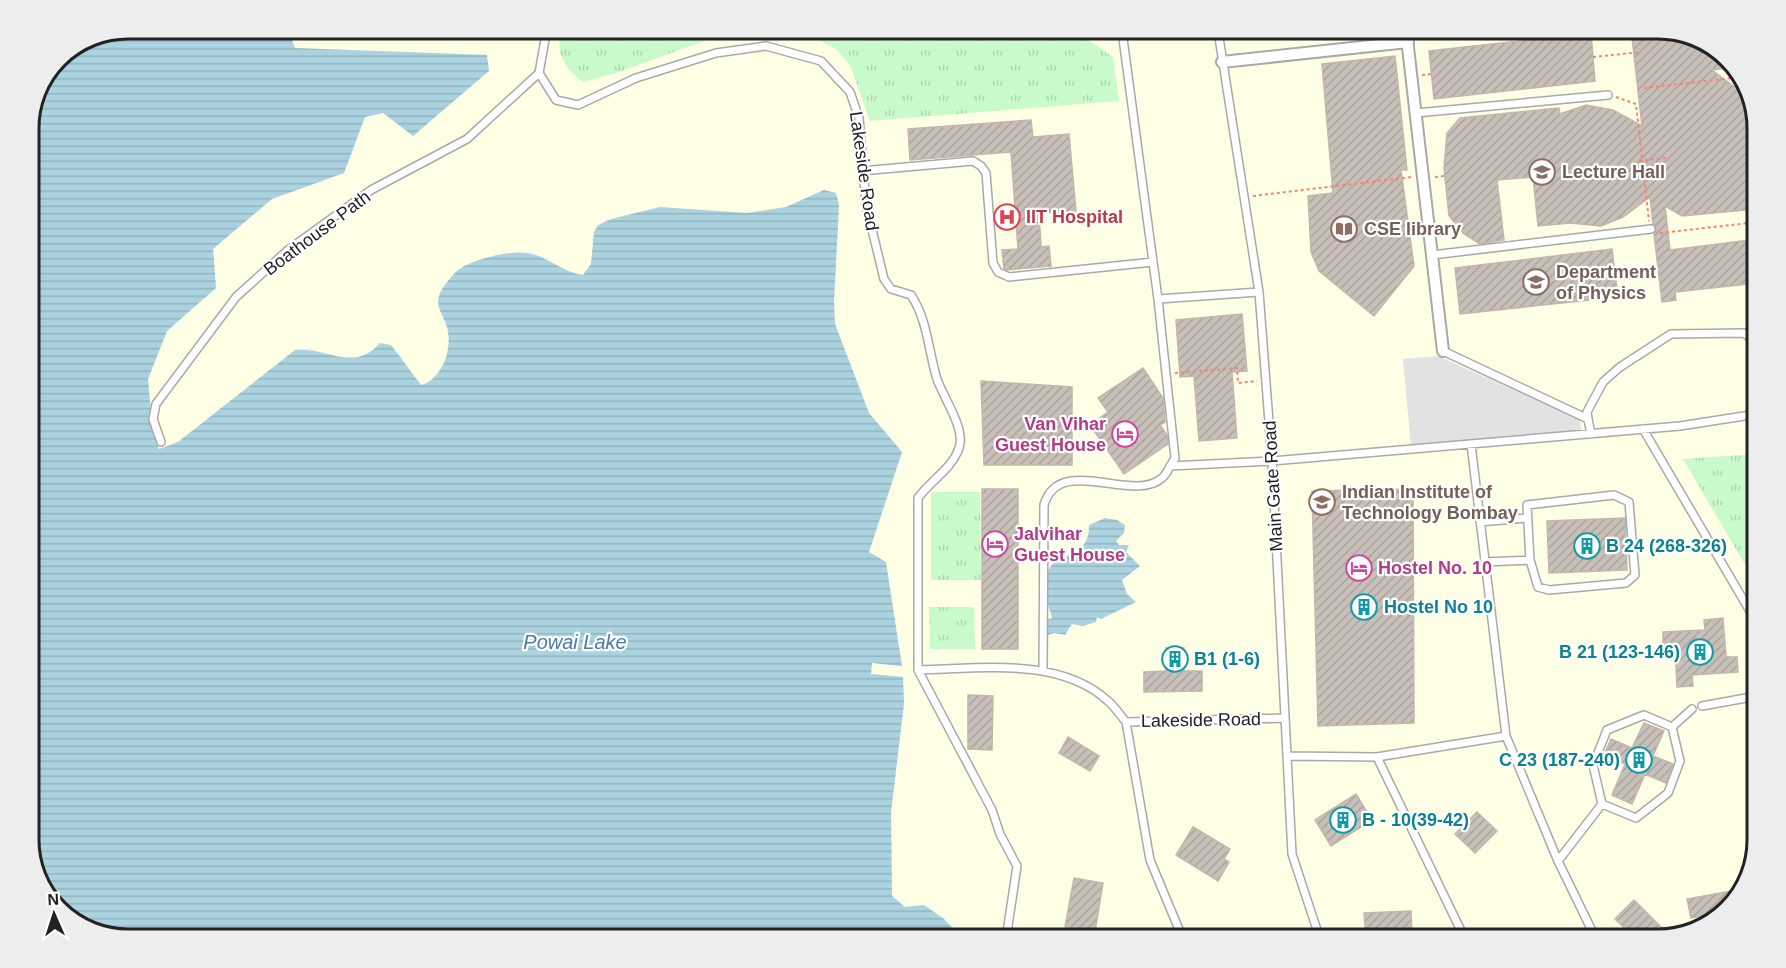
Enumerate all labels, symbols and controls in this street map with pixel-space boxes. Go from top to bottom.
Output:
street label: Lakeside Road [846,110,882,232]
school or university icon: Lecture Hall [1527,157,1557,187]
place label: Lecture Hall [1562,162,1665,182]
street label: Boathouse Path [260,186,374,280]
hospital icon: IIT Hospital [992,202,1022,232]
place label: IIT Hospital [1026,207,1123,227]
library icon: CSE library [1329,214,1359,244]
place label: CSE library [1364,219,1461,239]
place label: Department of Physics [1556,262,1656,303]
school or university icon: Department of Physics [1521,267,1551,297]
place label: Van Vihar Guest House [995,414,1106,455]
hotel icon: Van Vihar Guest House [1110,419,1140,449]
street label: Main Gate Road [1260,420,1286,552]
place label: Indian Institute of Technology Bombay [1342,482,1518,523]
school or university icon: Indian Institute of Technology Bombay [1307,487,1337,517]
place label: Jalvihar Guest House [1014,524,1125,565]
hotel icon: Jalvihar Guest House [980,529,1010,559]
building icon: B 24 (268-326) [1572,531,1602,561]
place label: B 24 (268-326) [1606,536,1727,556]
hotel icon: Hostel No. 10 [1344,553,1374,583]
place label: Hostel No. 10 [1378,558,1492,578]
building icon: Hostel No 10 [1349,592,1379,622]
place label: Hostel No 10 [1384,597,1493,617]
water label: Powai Lake [523,631,627,653]
building icon: B 21 (123-146) [1685,637,1715,667]
place label: B 21 (123-146) [1559,642,1680,662]
building icon: B1 (1-6) [1160,644,1190,674]
place label: B1 (1-6) [1194,649,1260,669]
street label: Lakeside Road [1141,709,1261,731]
building icon: C 23 (187-240) [1624,745,1654,775]
place label: C 23 (187-240) [1499,750,1620,770]
building icon: B - 10(39-42) [1328,805,1358,835]
place label: B - 10(39-42) [1362,810,1469,830]
north arrow [24,884,84,944]
text: N [47,891,59,908]

